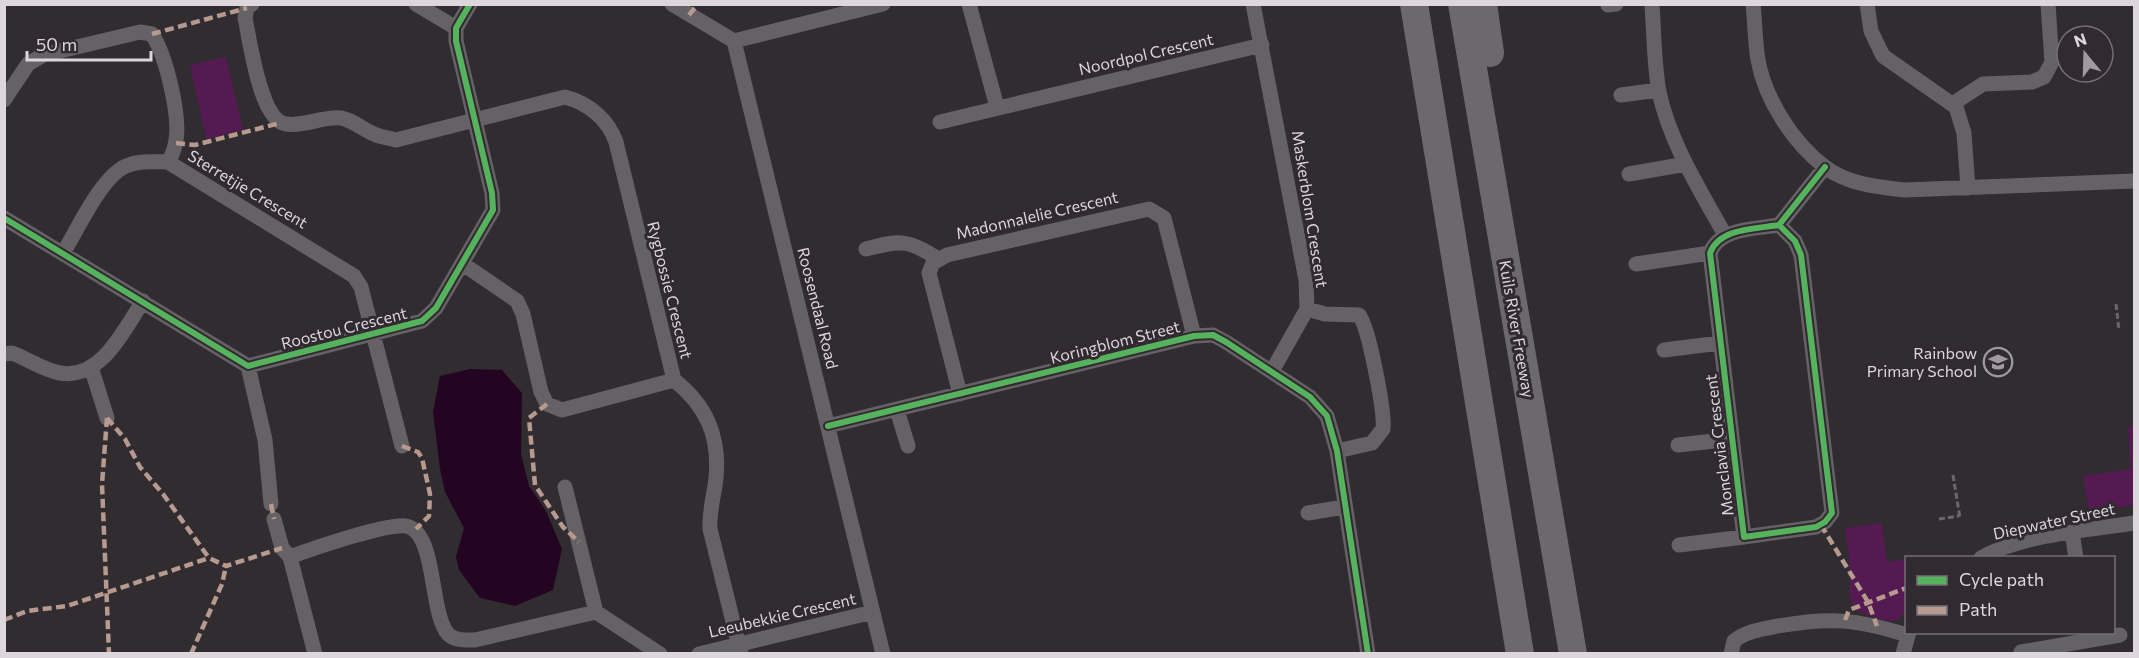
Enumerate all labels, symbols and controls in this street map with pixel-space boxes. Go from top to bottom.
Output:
scale bar [27,24,152,62]
north arrow [2055,24,2115,84]
text: N [2071,28,2089,50]
street label: Noordpol Crescent [1077,29,1215,78]
text: 50 m [36,33,77,55]
street label: Maskerblom Crescent [1289,129,1332,289]
street label: Sterretjie Crescent [185,145,312,232]
street label: Madonnalelie Crescent [954,186,1120,242]
street label: Rygbossie Crescent [644,219,697,361]
street label: Roosendaal Road [794,245,843,371]
street label: Kuils River Freeway [1496,259,1539,399]
street label: Roostou Crescent [279,303,409,352]
street label: Koringblom Street [1048,316,1182,367]
place label: Rainbow Primary School [1867,343,1977,380]
school or university icon: Rainbow Primary School [1982,346,2014,378]
street label: Monclavia Crescent [1700,373,1737,517]
street label: Diepwater Street [1991,498,2117,543]
legend [1905,556,2115,634]
text: Cycle path [1959,568,2044,590]
street label: Leeubekkie Crescent [706,588,858,641]
text: Path [1959,598,1997,620]

